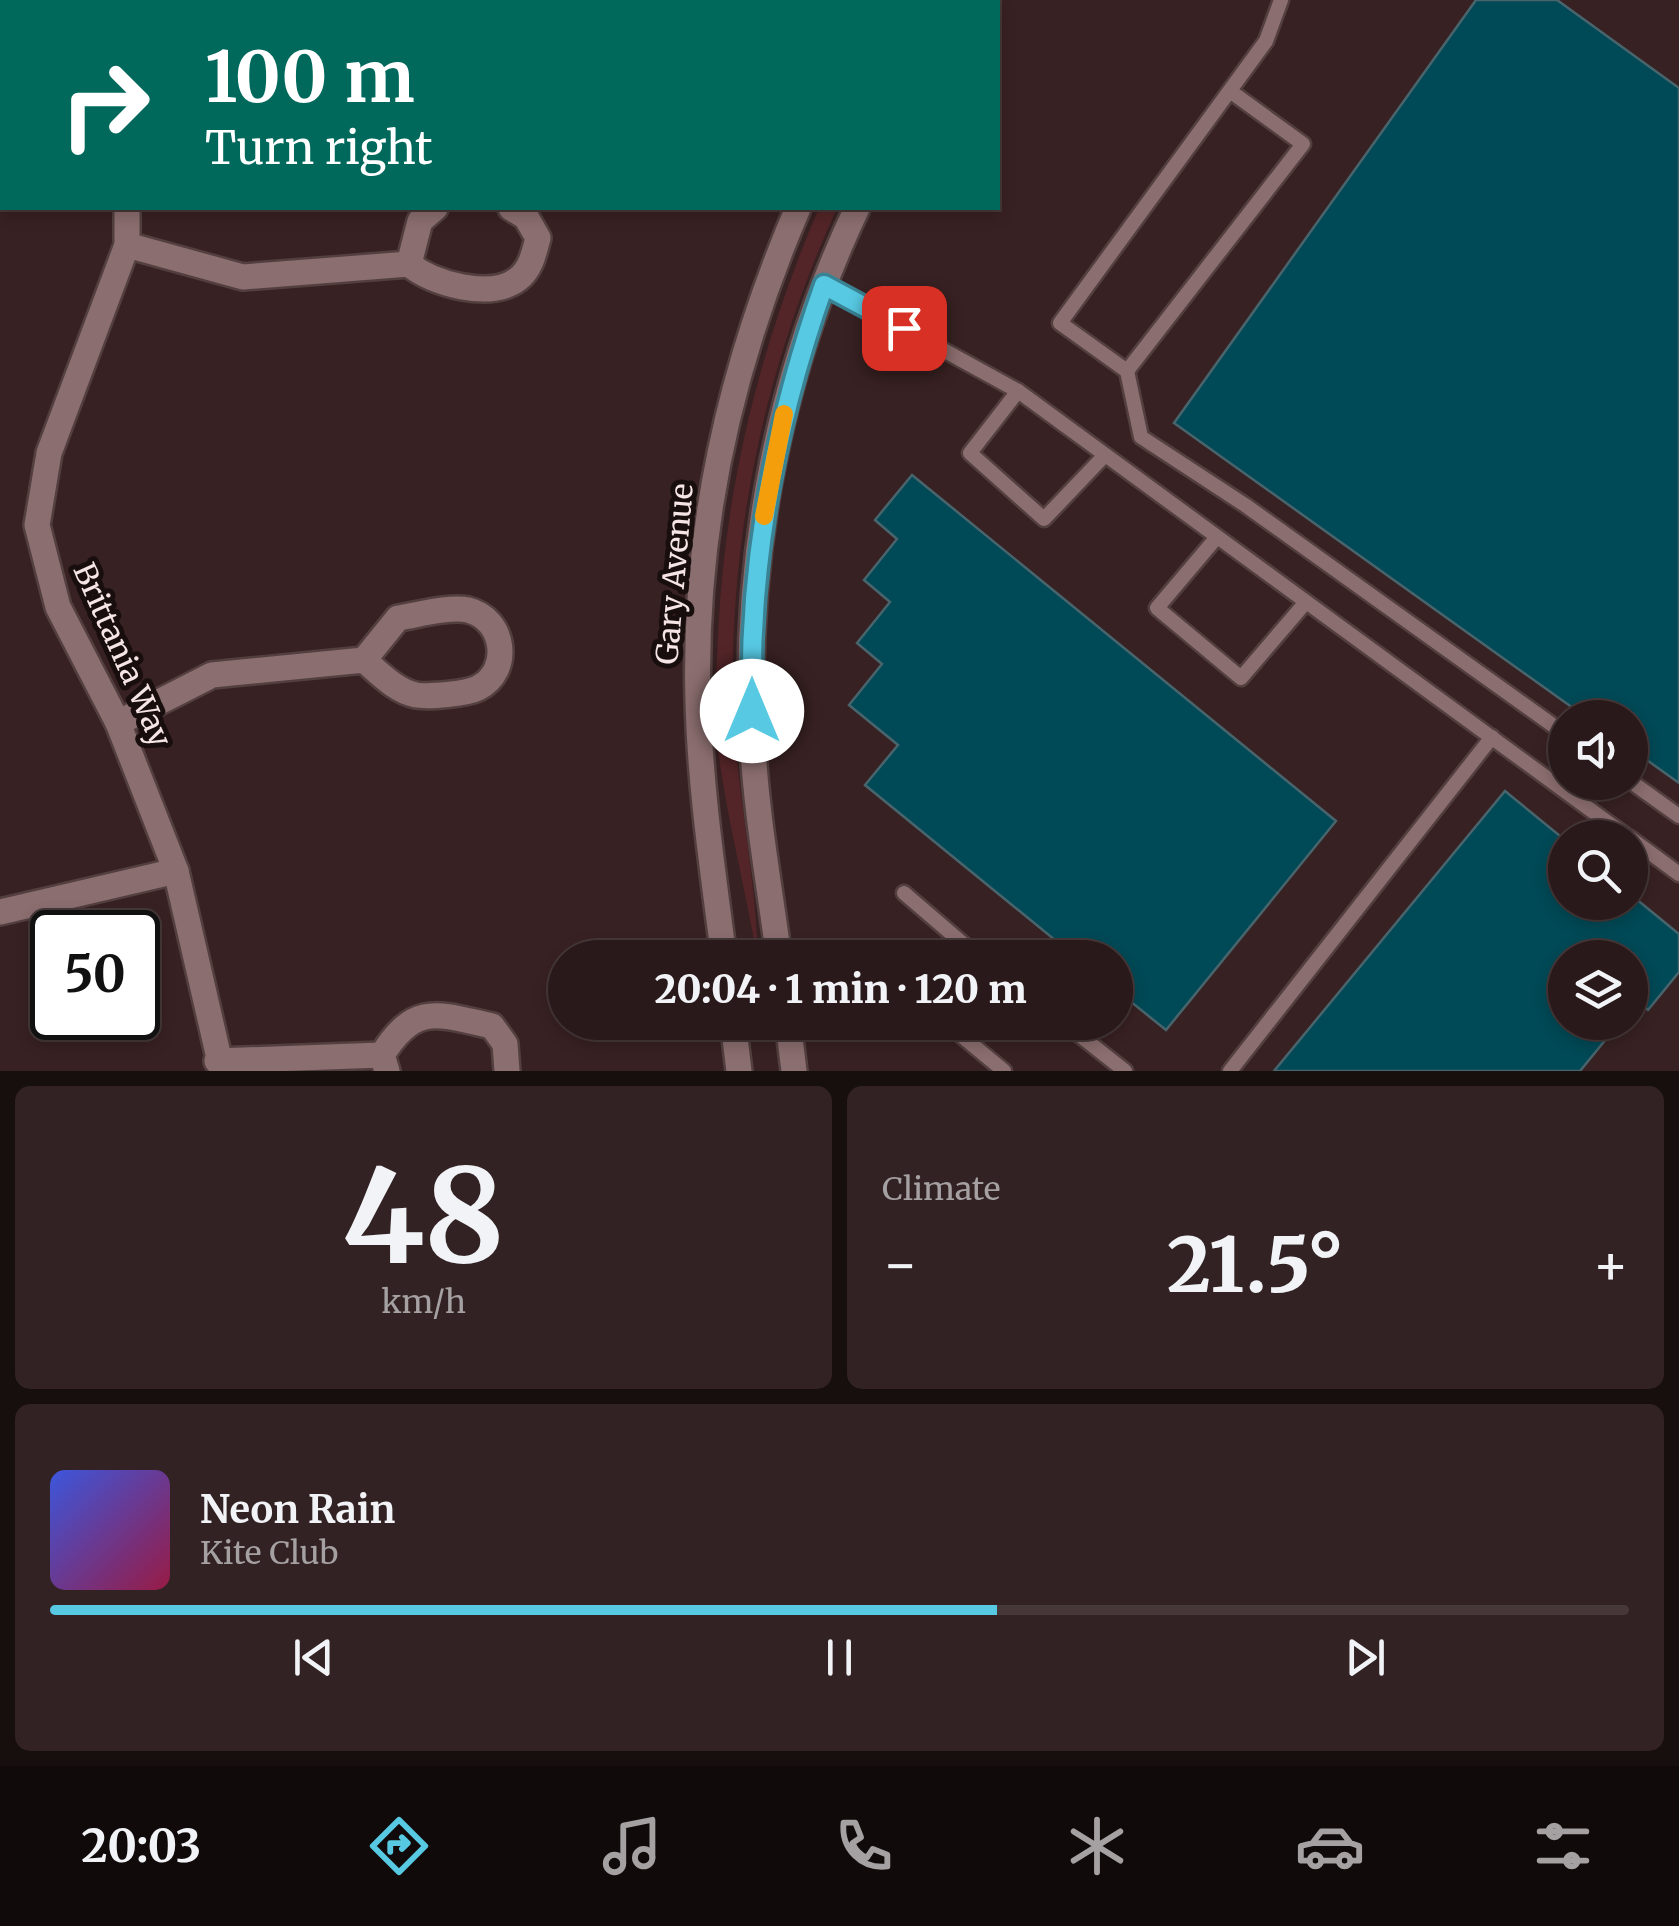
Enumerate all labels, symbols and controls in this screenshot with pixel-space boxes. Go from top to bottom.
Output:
text: 100 m [205,33,415,121]
icon: right [40,40,170,170]
text: Turn right [205,120,433,176]
pin [862,286,947,371]
icon: arrive [877,301,932,356]
street label: Gary Avenue [647,482,701,666]
street label: Brittania Way [65,557,181,753]
position arrow [700,659,804,763]
map controls [1548,700,1648,1040]
button: sound [1548,700,1648,800]
button: search [1548,820,1648,920]
speed limit sign: 50 [30,910,160,1040]
button: layers [1548,940,1648,1040]
text: 20:04 · 1 min · 120 m [654,966,1027,1013]
text: 48 [342,1135,505,1298]
text: Climate [882,1169,1000,1209]
text: 21.5° [1167,1218,1344,1312]
text: − [882,1230,919,1299]
text: + [1592,1230,1629,1299]
text: km/h [381,1282,466,1322]
text: Neon Rain [200,1486,395,1533]
text: Kite Club [200,1533,338,1573]
icon: previous [286,1630,341,1685]
icon: pause [812,1630,867,1685]
icon: next [1338,1630,1393,1685]
icon: directions [364,1811,434,1881]
icon: music [597,1811,667,1881]
icon: phone [829,1811,899,1881]
icon: climate [1062,1811,1132,1881]
icon: car [1295,1811,1365,1881]
icon: filters [1528,1811,1598,1881]
text: 20:03 [81,1818,201,1874]

